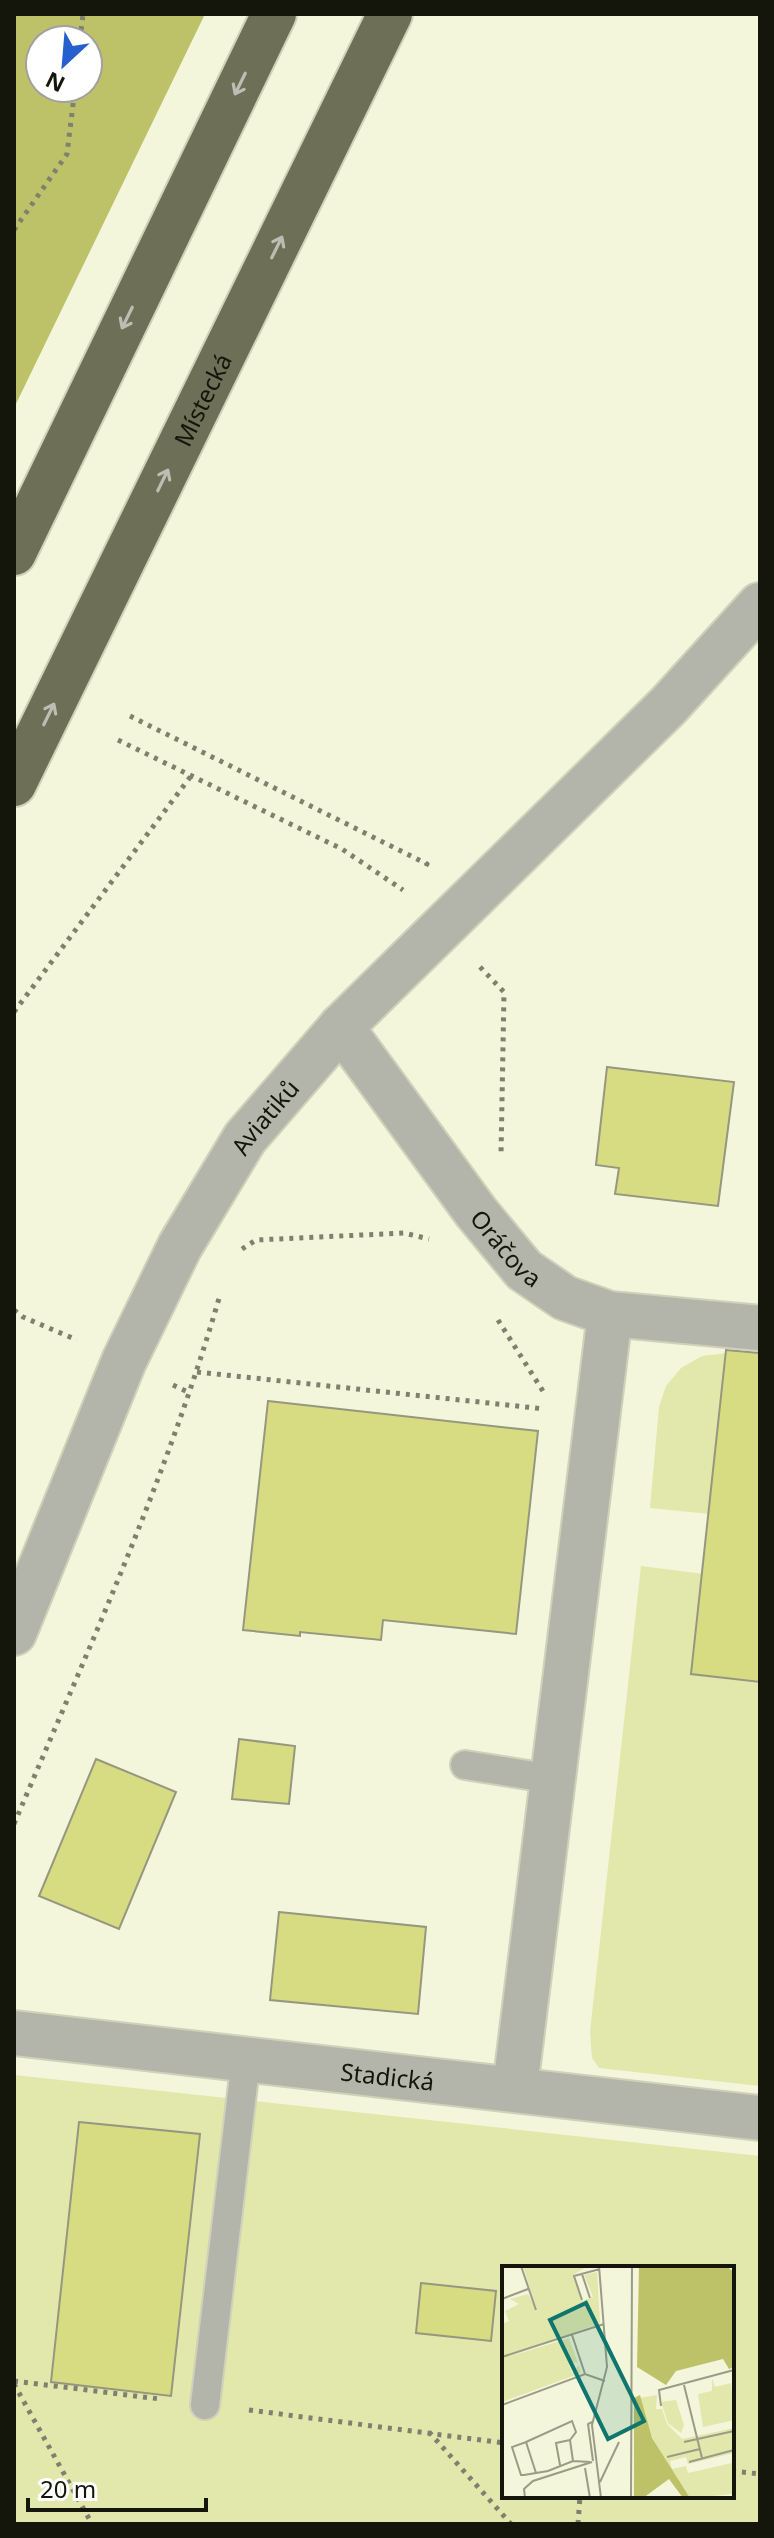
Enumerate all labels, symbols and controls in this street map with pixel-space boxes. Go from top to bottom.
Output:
north arrow [24,24,104,104]
text: N [40,65,69,100]
one-way arrow [232,72,247,96]
one-way arrow [269,235,285,259]
one-way arrow [119,306,134,330]
street label: Místecká [165,347,238,451]
one-way arrow [156,469,171,493]
one-way arrow [42,702,57,726]
street label: Aviatiků [222,1072,306,1160]
street label: Oráčova [464,1202,548,1294]
street label: Stadická [339,2054,436,2097]
inset map [502,2266,734,2498]
scale bar [28,2462,206,2512]
text: 20 m [40,2472,96,2505]

